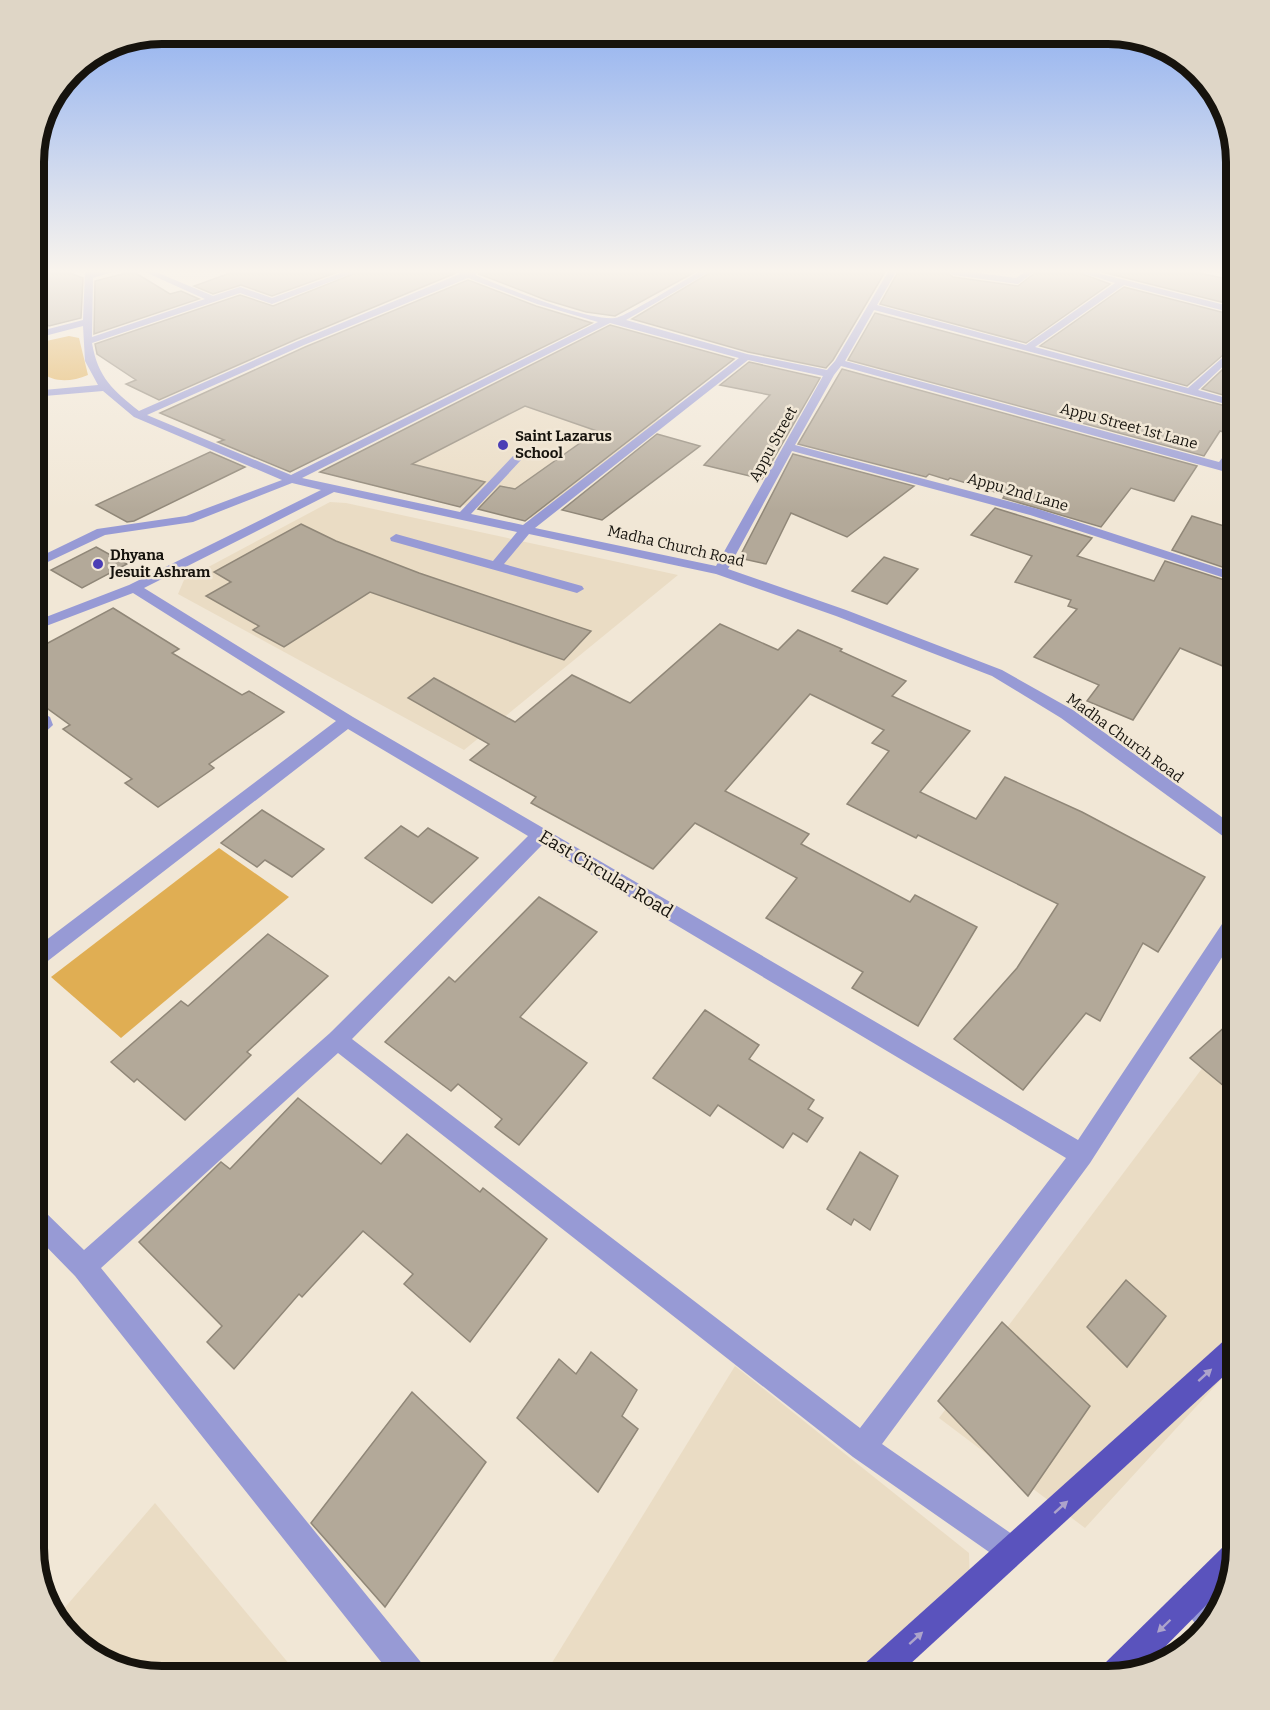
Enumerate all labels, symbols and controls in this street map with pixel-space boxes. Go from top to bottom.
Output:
street label: Appu Street 1st Lane [1058,399,1200,453]
street label: Appu Street [745,403,801,485]
place label: Saint Lazarus School [515,427,612,462]
marker: Saint Lazarus School [496,438,510,452]
street label: Appu 2nd Lane [965,469,1071,515]
street label: Madha Church Road [606,521,746,571]
place label: Dhyana Jesuit Ashram [109,546,211,581]
marker: Dhyana Jesuit Ashram [91,557,105,571]
street label: Madha Church Road [1063,690,1187,786]
street label: East Circular Road [535,825,677,923]
one-way arrow [1198,1369,1212,1383]
one-way arrow [1053,1500,1068,1514]
one-way arrow [1158,1618,1172,1632]
one-way arrow [908,1632,923,1645]

